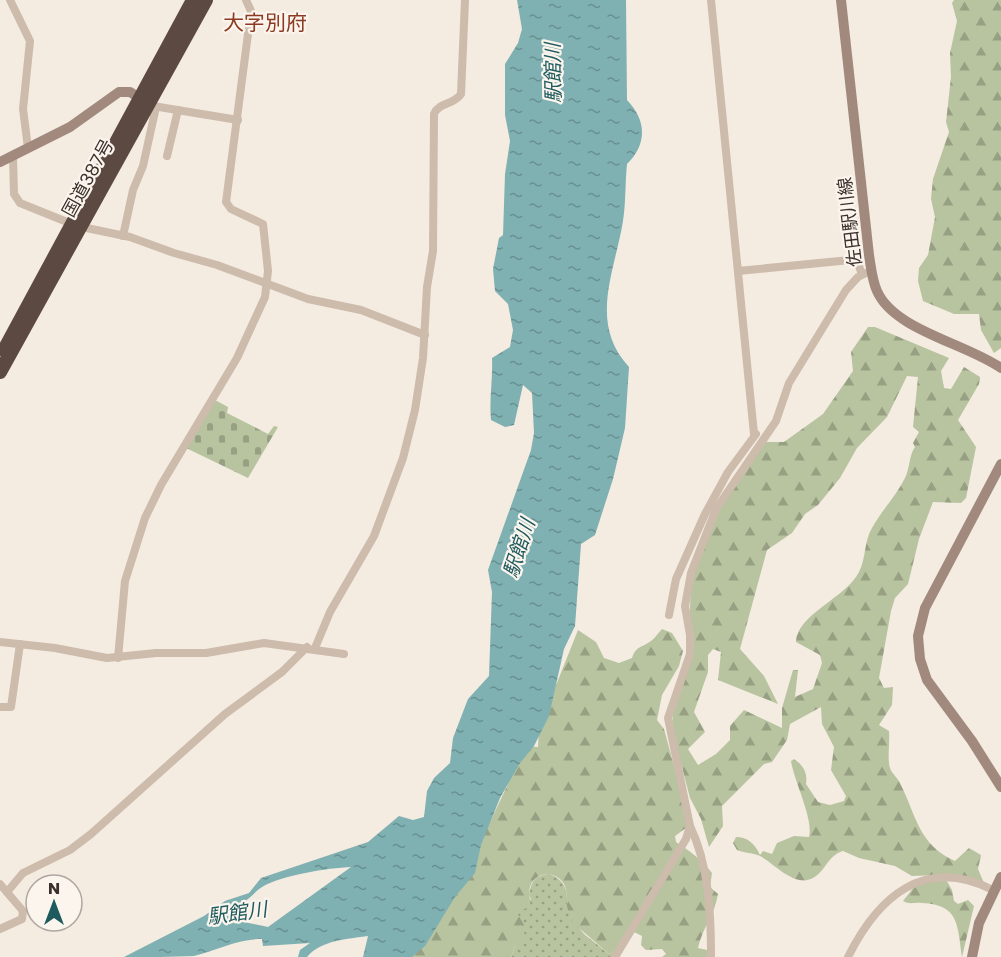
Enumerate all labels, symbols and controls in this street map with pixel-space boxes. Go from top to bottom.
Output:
district label: 大字別府 [223,8,307,37]
water label: 駅館川 [538,41,568,103]
street label: 国道387号 [56,134,119,221]
street label: 佐田駅川線 [832,176,867,268]
water label: 駅館川 [496,513,542,581]
north arrow [24,873,84,933]
text: N [48,877,60,900]
water label: 駅館川 [205,895,271,931]

